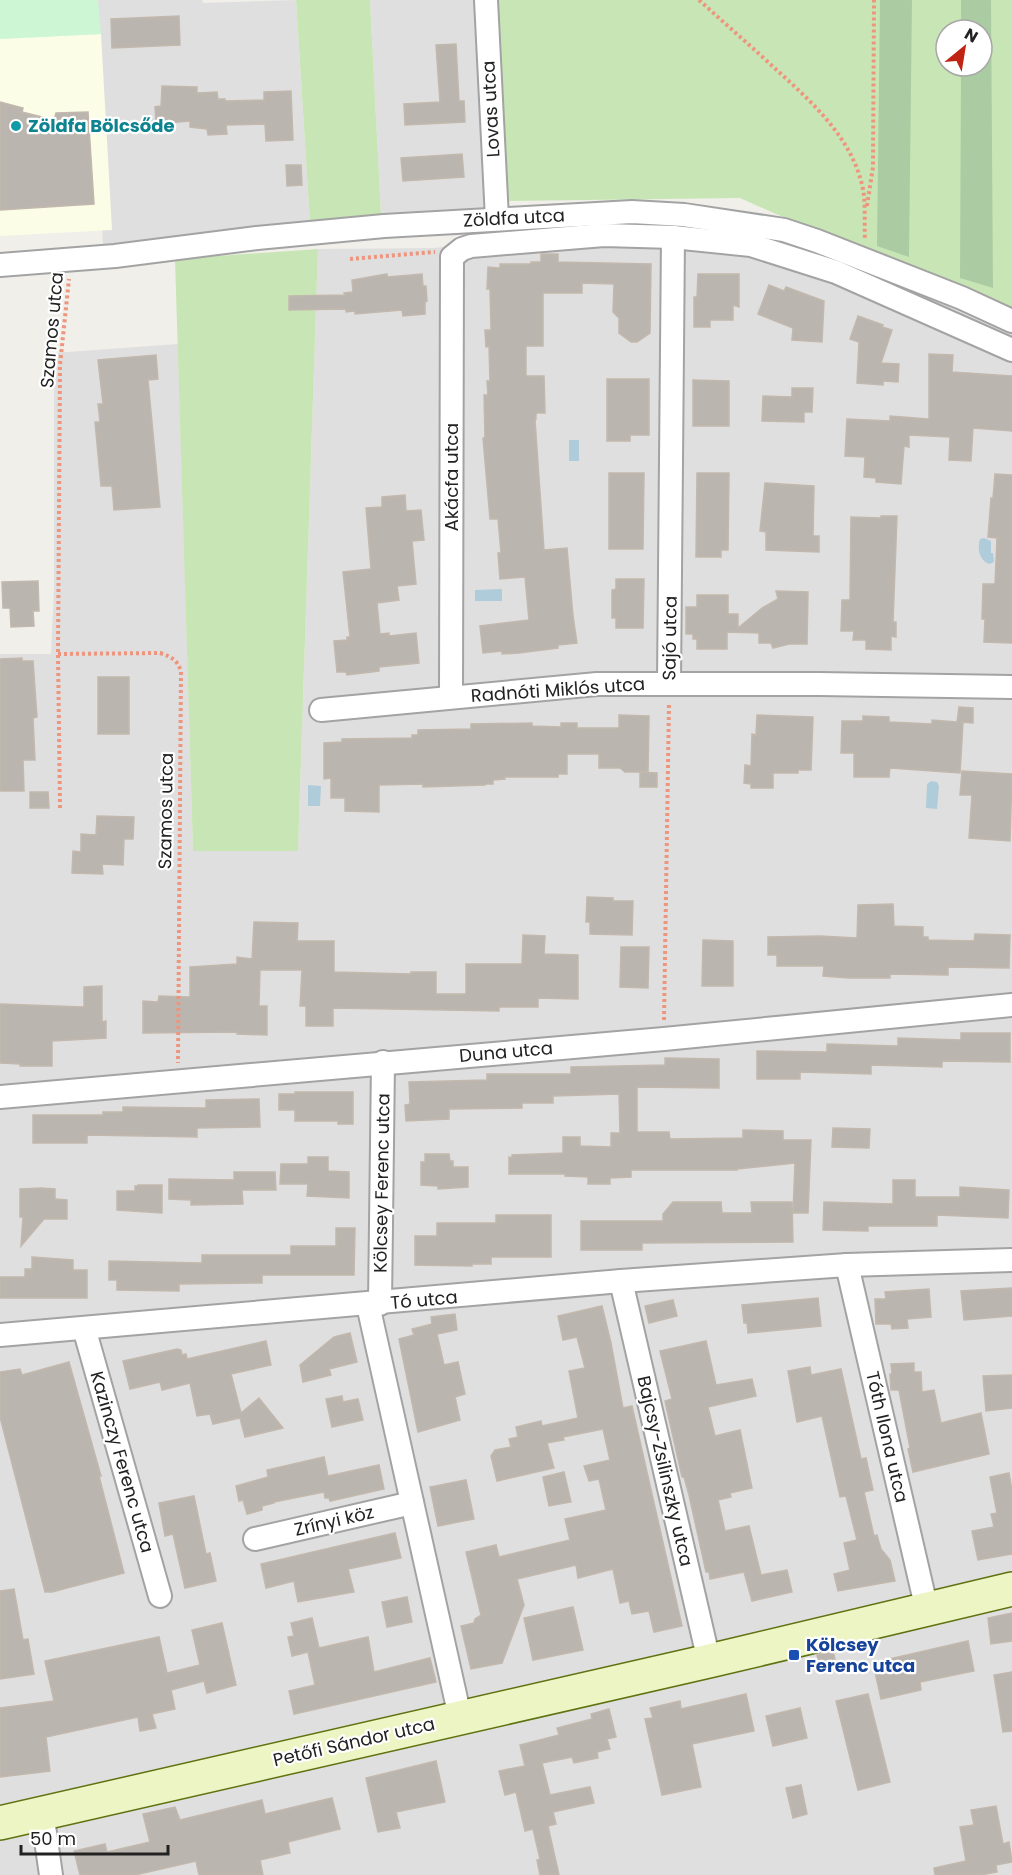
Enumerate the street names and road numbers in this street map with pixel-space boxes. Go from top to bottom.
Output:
street label: Lovas utca [475,60,506,158]
street label: Zöldfa utca [462,202,566,233]
street label: Szamos utca [34,271,69,389]
street label: Akácfa utca [439,423,464,531]
street label: Sajó utca [656,595,683,681]
street label: Radnóti Miklós utca [470,671,646,708]
street label: Szamos utca [152,753,179,869]
street label: Duna utca [458,1035,554,1068]
street label: Kölcsey Ferenc utca [367,1093,396,1273]
street label: Tó utca [389,1284,459,1315]
street label: Kazinczy Ferenc utca [85,1368,160,1556]
street label: Tóth Ilona utca [860,1369,915,1505]
street label: Bajcsy-Zsilinszky utca [631,1373,700,1569]
street label: Zrínyi köz [292,1499,376,1542]
street label: Petőfi Sándor utca [270,1711,437,1772]

